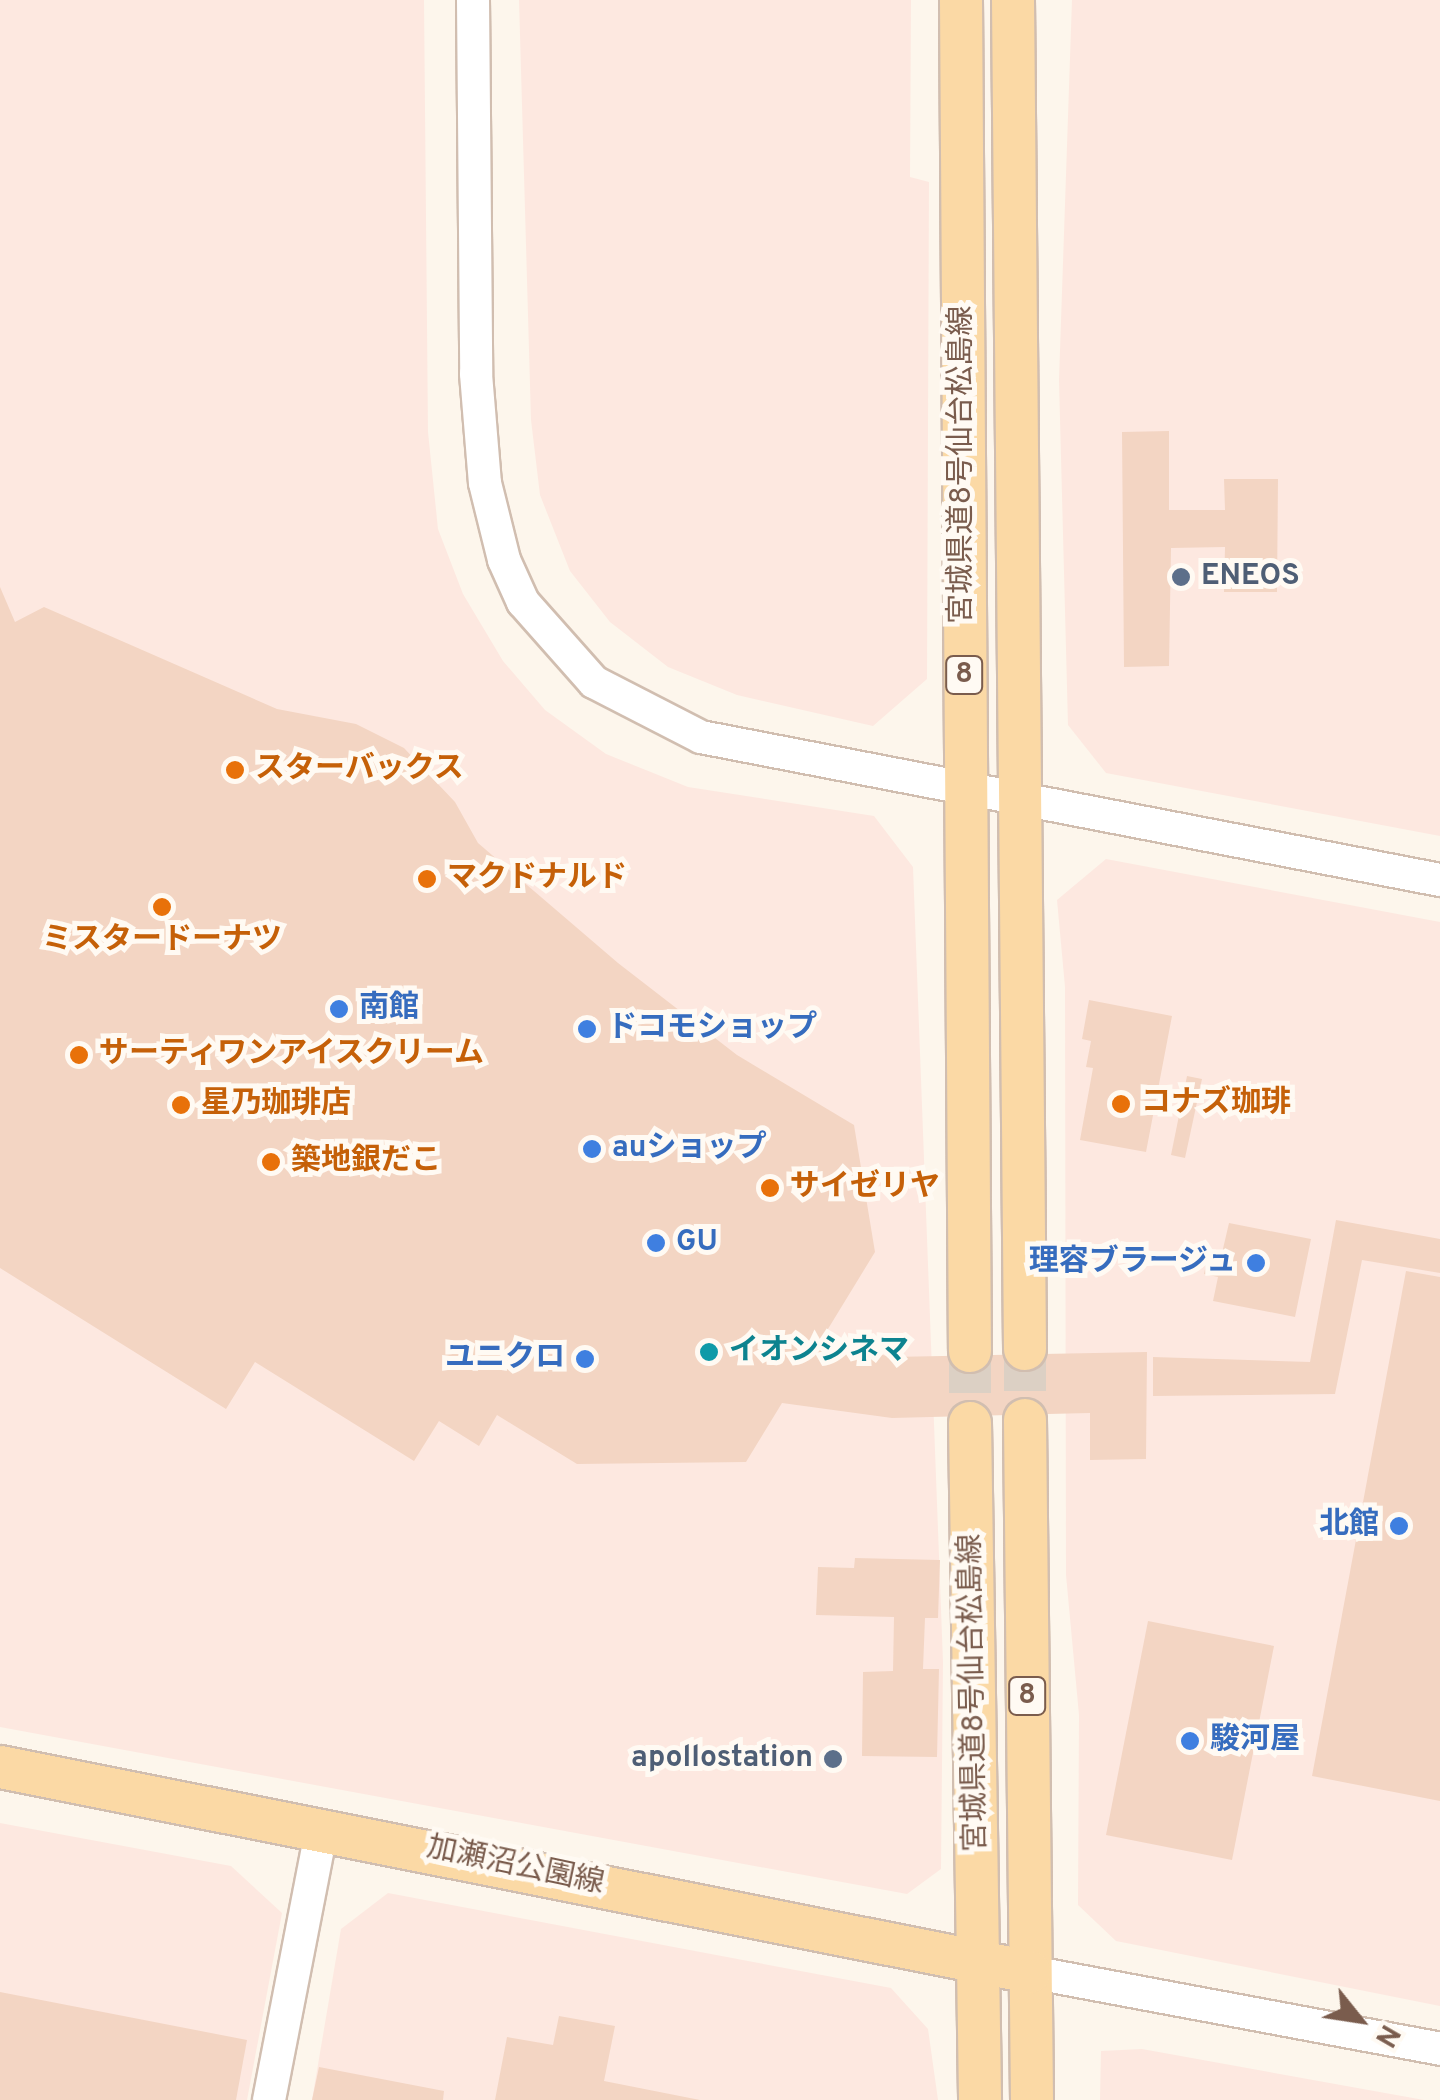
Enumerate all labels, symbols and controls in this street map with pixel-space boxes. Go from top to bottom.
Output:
street label: 宮城県道8号仙台松島線 [945,306,981,624]
place label: ENEOS [1201,559,1300,595]
marker: ENEOS [1170,566,1192,588]
road number: 8 [944,652,984,698]
place label: スターバックス [255,752,465,788]
marker: スターバックス [224,759,246,781]
place label: マクドナルド [447,861,627,897]
marker: マクドナルド [416,868,438,890]
marker: ミスタードーナツ [151,896,173,918]
place label: ミスタードーナツ [42,923,282,959]
place label: 南館 [359,991,419,1027]
marker: 南館 [328,998,350,1020]
place label: ドコモショップ [607,1011,817,1047]
marker: ドコモショップ [576,1018,598,1040]
place label: サーティワンアイスクリーム [99,1037,489,1073]
marker: サーティワンアイスクリーム [68,1044,90,1066]
place label: コナズ珈琲 [1141,1086,1291,1122]
place label: 星乃珈琲店 [201,1087,351,1123]
marker: コナズ珈琲 [1110,1093,1132,1115]
marker: 星乃珈琲店 [170,1094,192,1116]
place label: auショップ [612,1131,766,1167]
marker: auショップ [581,1138,603,1160]
place label: 築地銀だこ [291,1144,441,1180]
marker: 築地銀だこ [260,1151,282,1173]
place label: サイゼリヤ [790,1170,940,1206]
marker: サイゼリヤ [759,1177,781,1199]
place label: GU [676,1225,718,1261]
marker: GU [645,1232,667,1254]
place label: 理容ブラージュ [1026,1245,1236,1281]
marker: 理容ブラージュ [1245,1252,1267,1274]
place label: イオンシネマ [729,1334,909,1370]
place label: ユニクロ [445,1341,565,1377]
marker: イオンシネマ [698,1341,720,1363]
marker: ユニクロ [574,1348,596,1370]
place label: 北館 [1319,1508,1379,1544]
marker: 北館 [1388,1515,1410,1537]
street label: 宮城県道8号仙台松島線 [954,1534,996,1852]
road number: 8 [1007,1673,1047,1719]
place label: 駿河屋 [1210,1723,1300,1759]
marker: 駿河屋 [1179,1730,1201,1752]
place label: apollostation [631,1741,813,1777]
marker: apollostation [822,1748,844,1770]
street label: 加瀬沼公園線 [423,1831,607,1903]
north arrow [1310,1970,1410,2070]
text: N [1365,2017,1407,2053]

